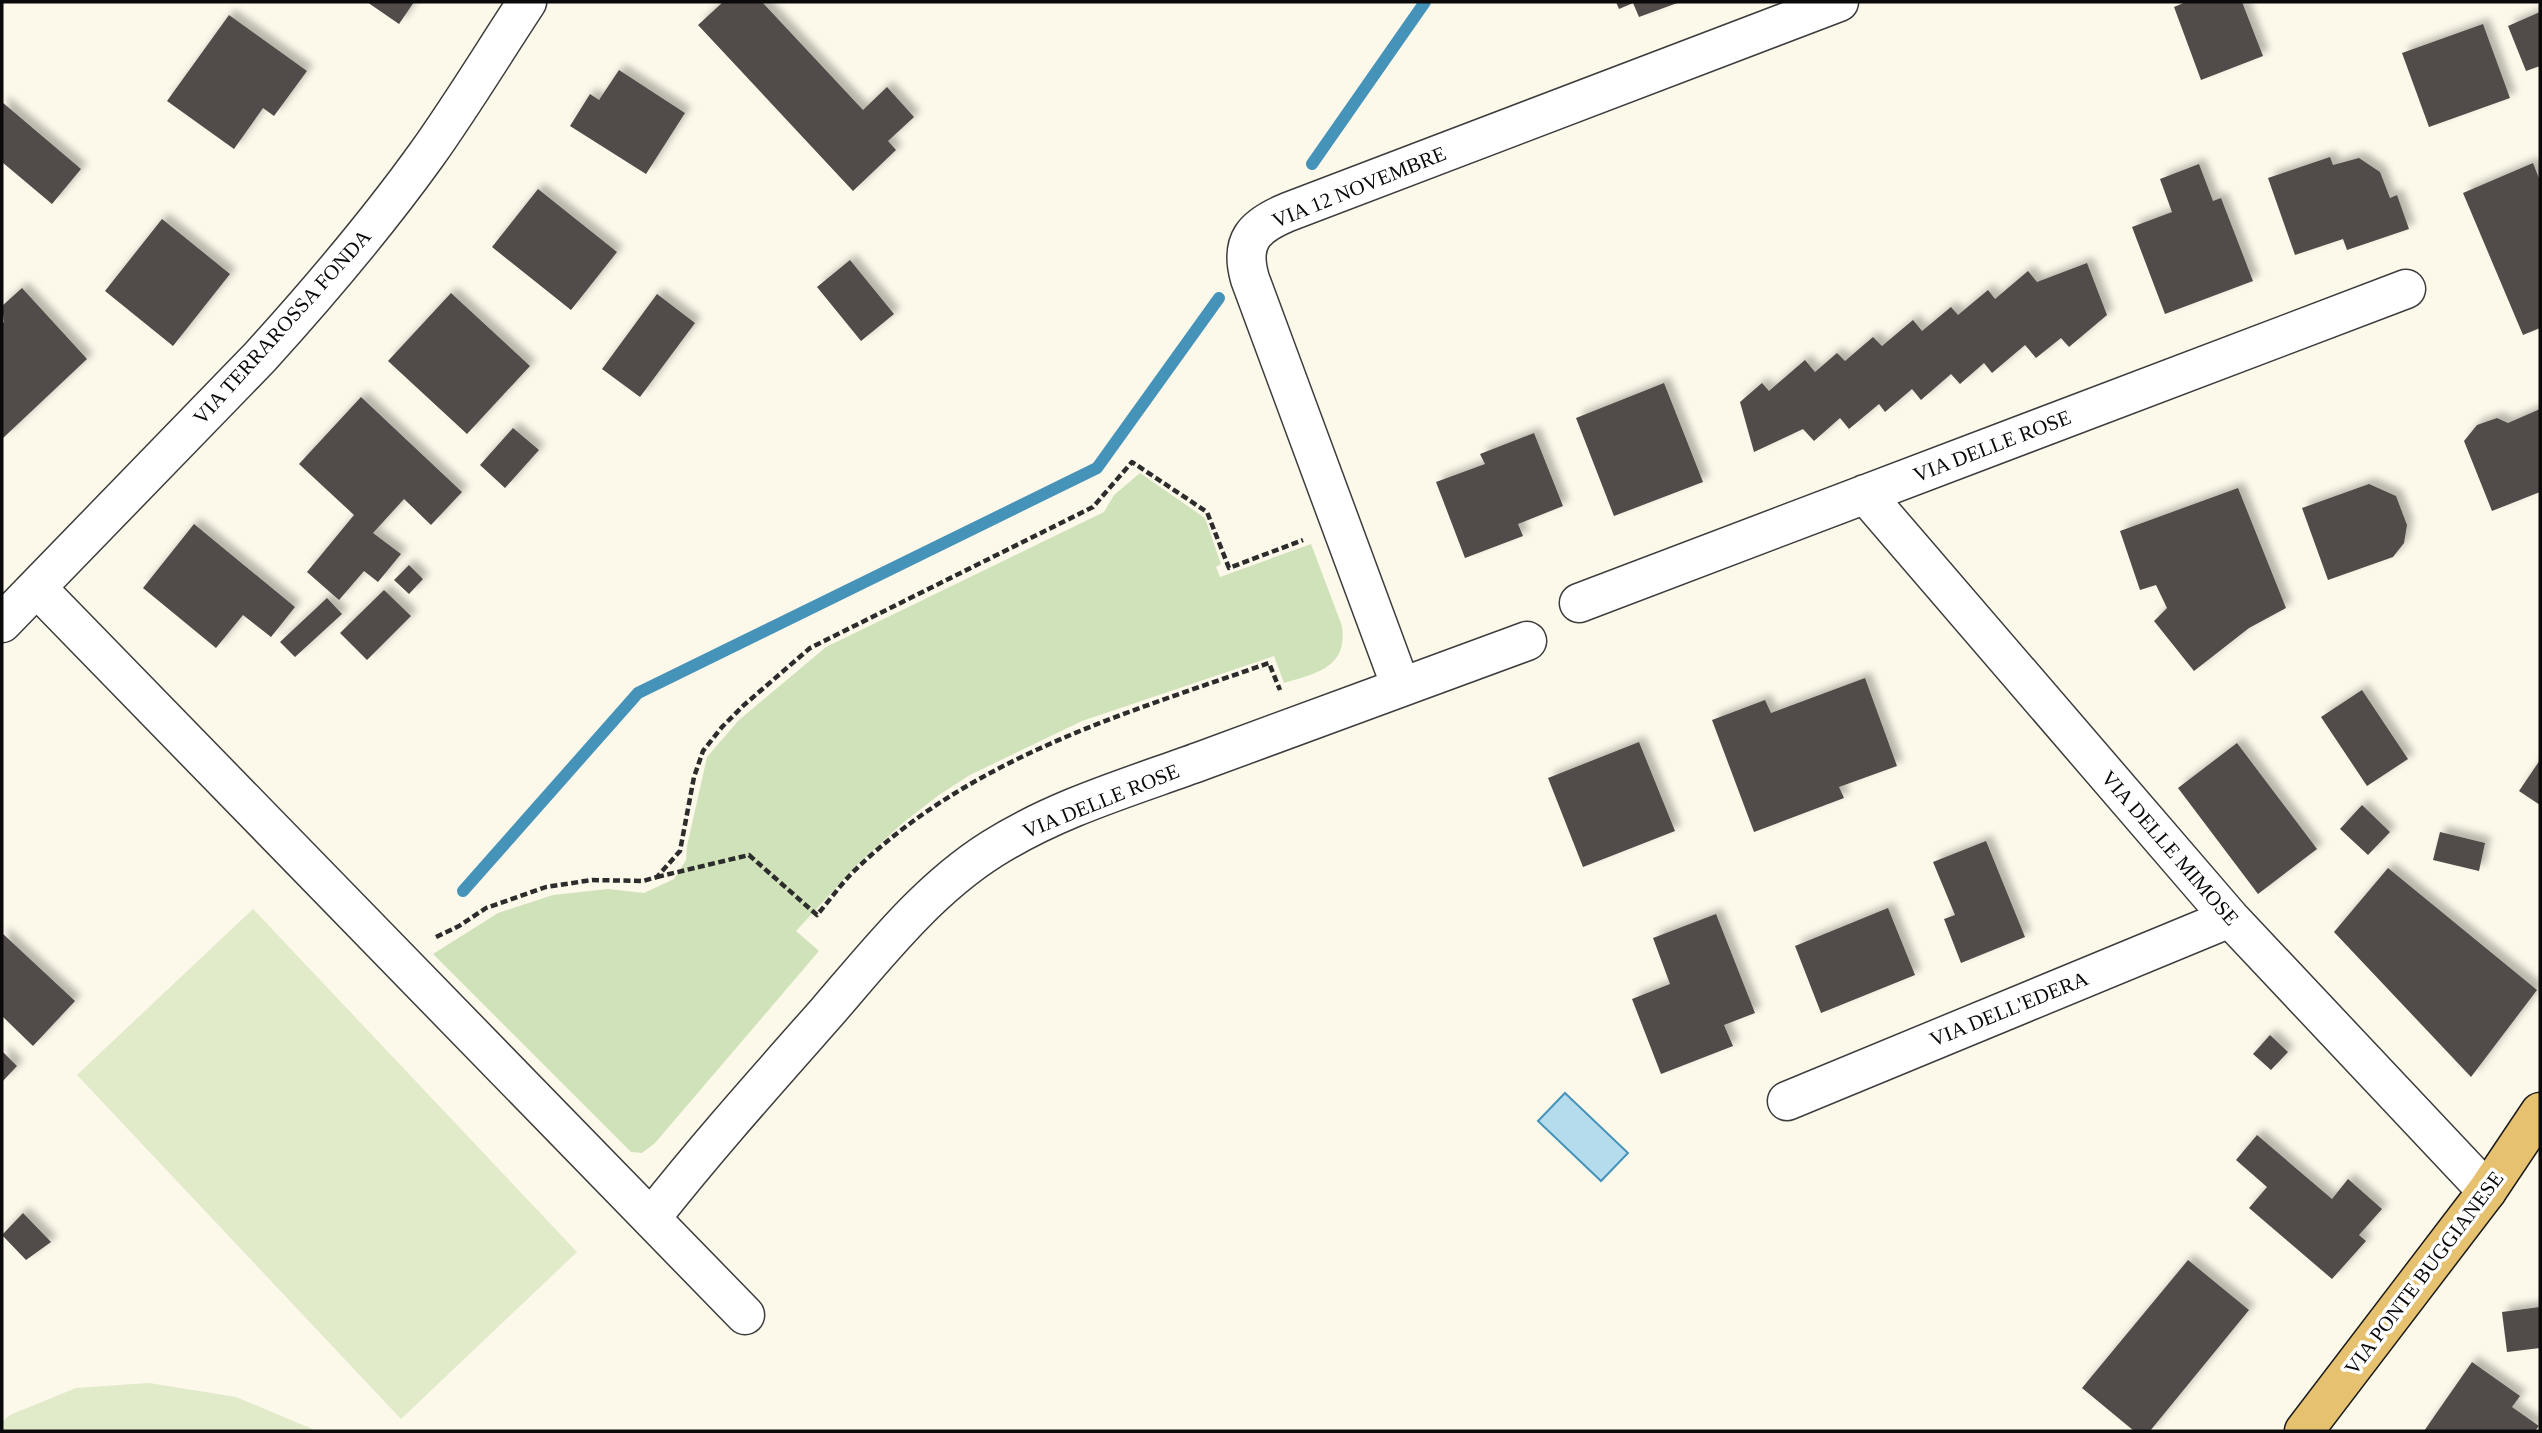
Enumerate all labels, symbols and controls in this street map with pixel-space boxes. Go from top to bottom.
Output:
street label: VIA 12 NOVEMBRE [1269,141,1449,233]
street label: VIA TERRAROSSA FONDA [188,224,376,429]
street label: VIA DELLE ROSE [1910,405,2074,487]
street label: VIA DELLE ROSE [1019,759,1183,843]
street label: VIA DELLE MIMOSE [2096,766,2244,930]
street label: VIA DELL'EDERA [1926,966,2093,1052]
street label: VIA PONTE BUGGIANESE [2340,1167,2508,1379]

